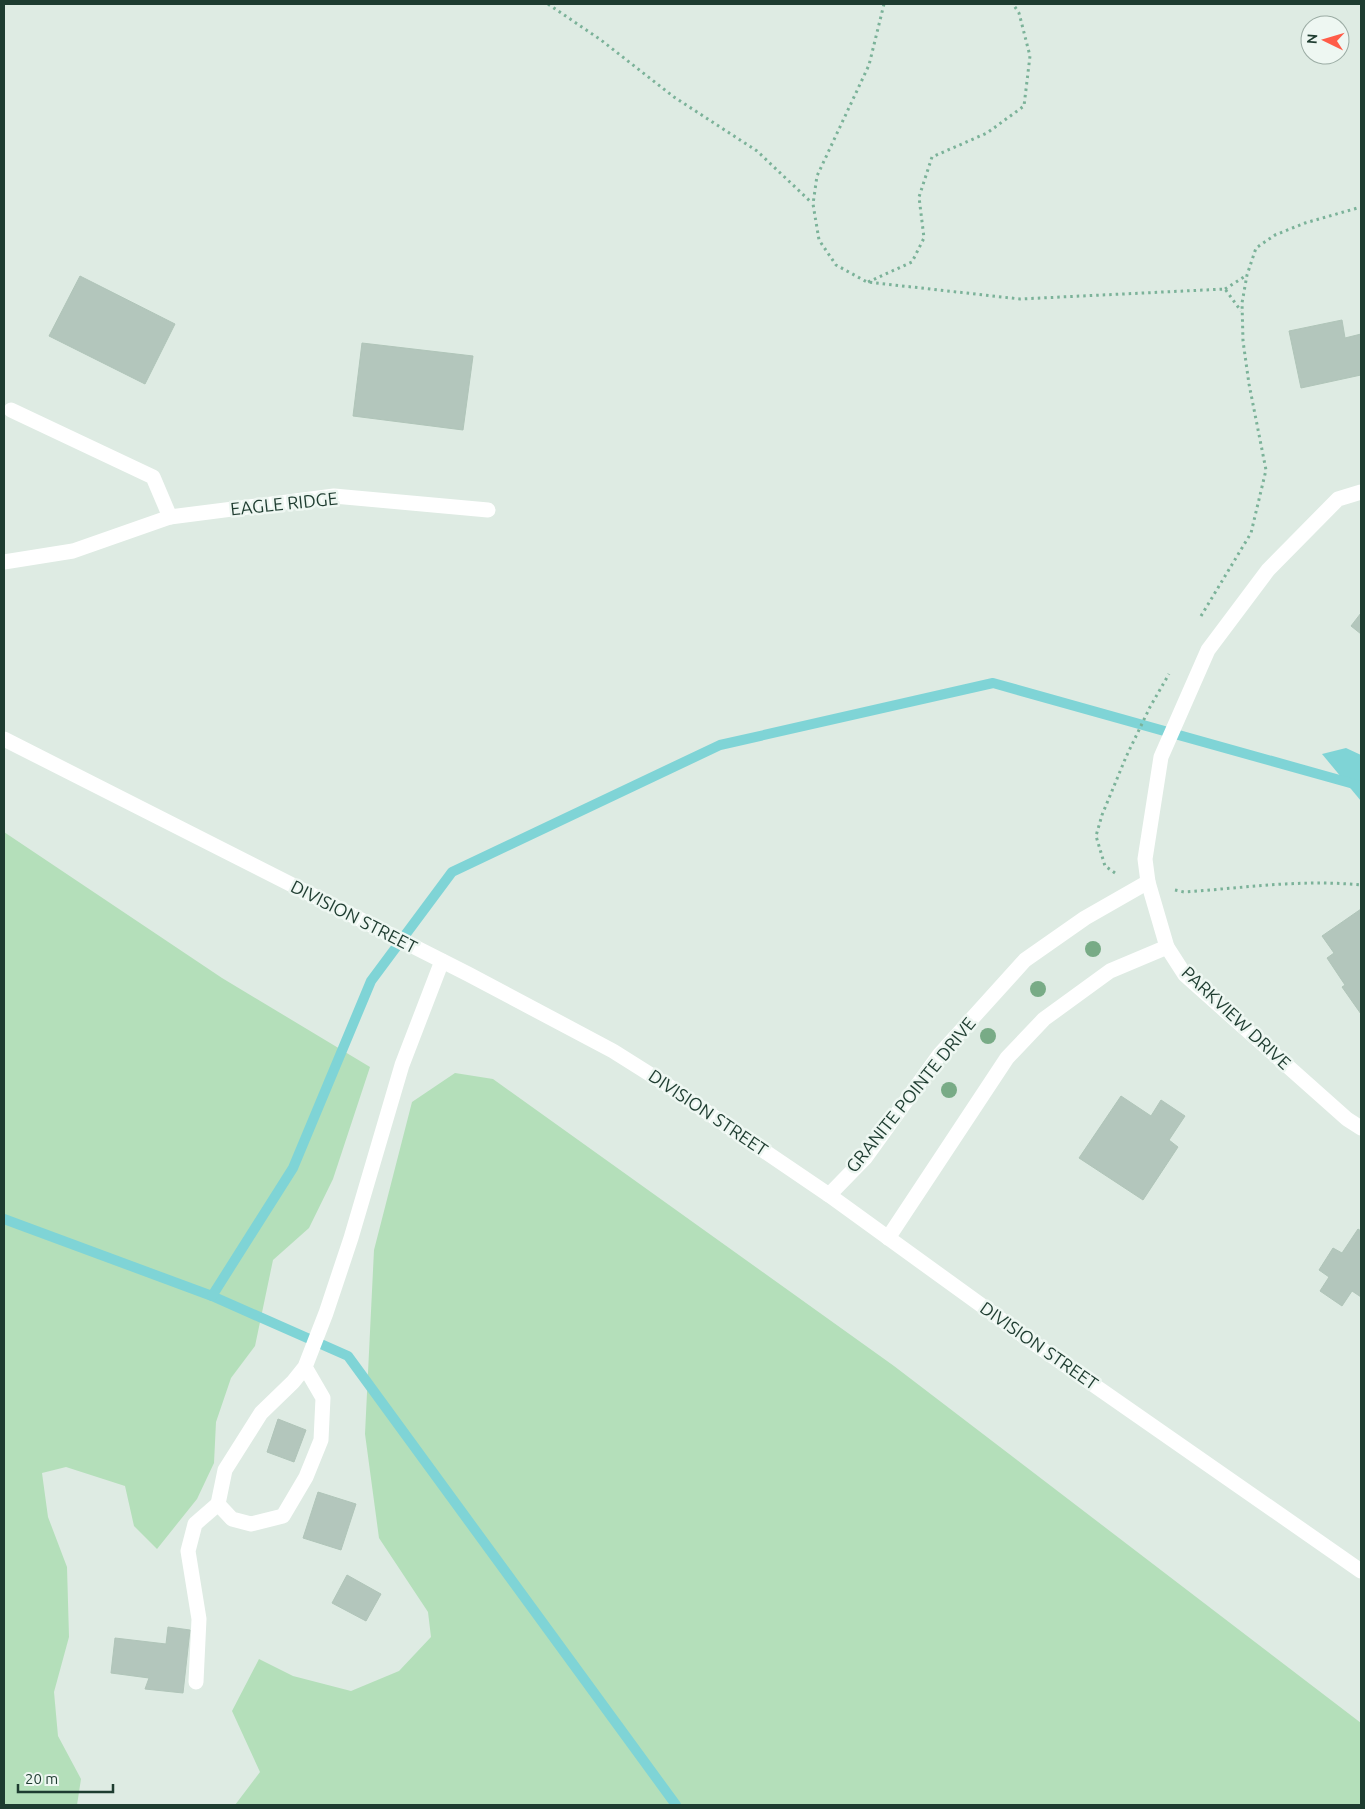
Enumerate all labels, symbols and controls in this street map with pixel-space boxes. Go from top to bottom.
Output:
north arrow [1300,15,1350,65]
text: N [1304,33,1320,45]
street label: EAGLE RIDGE [229,487,339,519]
street label: DIVISION STREET [288,876,421,957]
street label: PARKVIEW DRIVE [1178,962,1295,1073]
street label: GRANITE POINTE DRIVE [842,1013,979,1176]
street label: DIVISION STREET [645,1065,772,1159]
street label: DIVISION STREET [977,1297,1102,1393]
scale bar [18,1762,112,1794]
text: 20 m [25,1770,58,1787]

